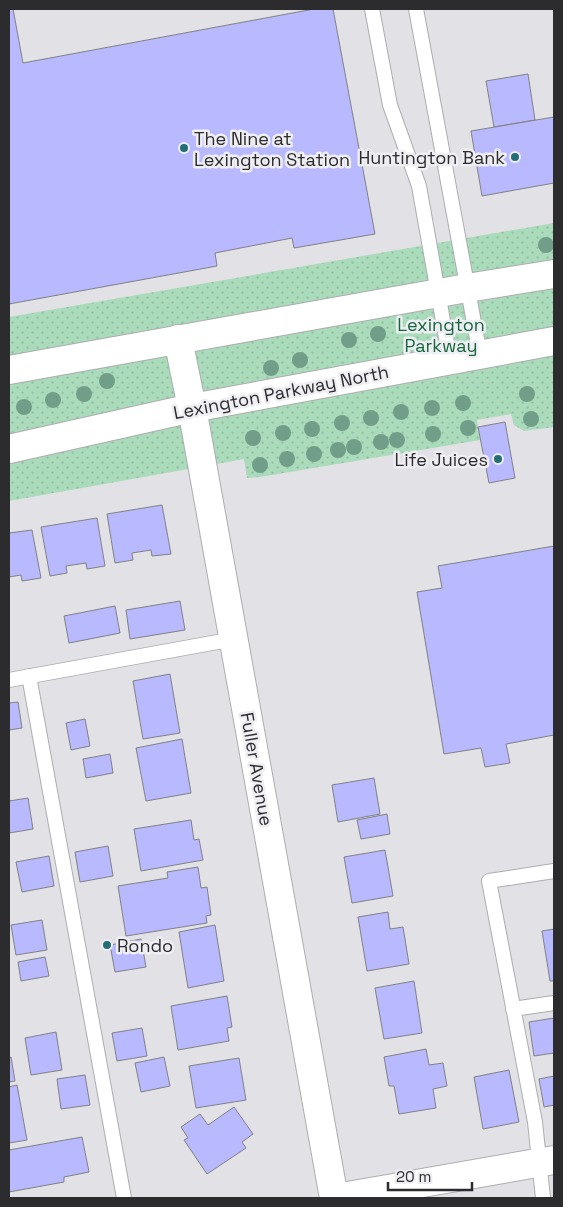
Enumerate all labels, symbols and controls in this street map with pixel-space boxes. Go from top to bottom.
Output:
place label: The Nine at Lexington Station [194,127,350,171]
marker: The Nine at Lexington Station [178,142,190,154]
place label: Huntington Bank [358,146,505,169]
marker: Huntington Bank [509,151,521,163]
park label: Lexington Parkway [397,313,485,357]
street label: Lexington Parkway North [171,360,391,424]
place label: Life Juices [394,448,488,471]
marker: Life Juices [492,453,504,465]
street label: Fuller Avenue [236,710,278,828]
place label: Rondo [117,934,173,957]
marker: Rondo [101,939,113,951]
scale bar [388,1160,472,1192]
text: 20 m [396,1167,431,1186]

